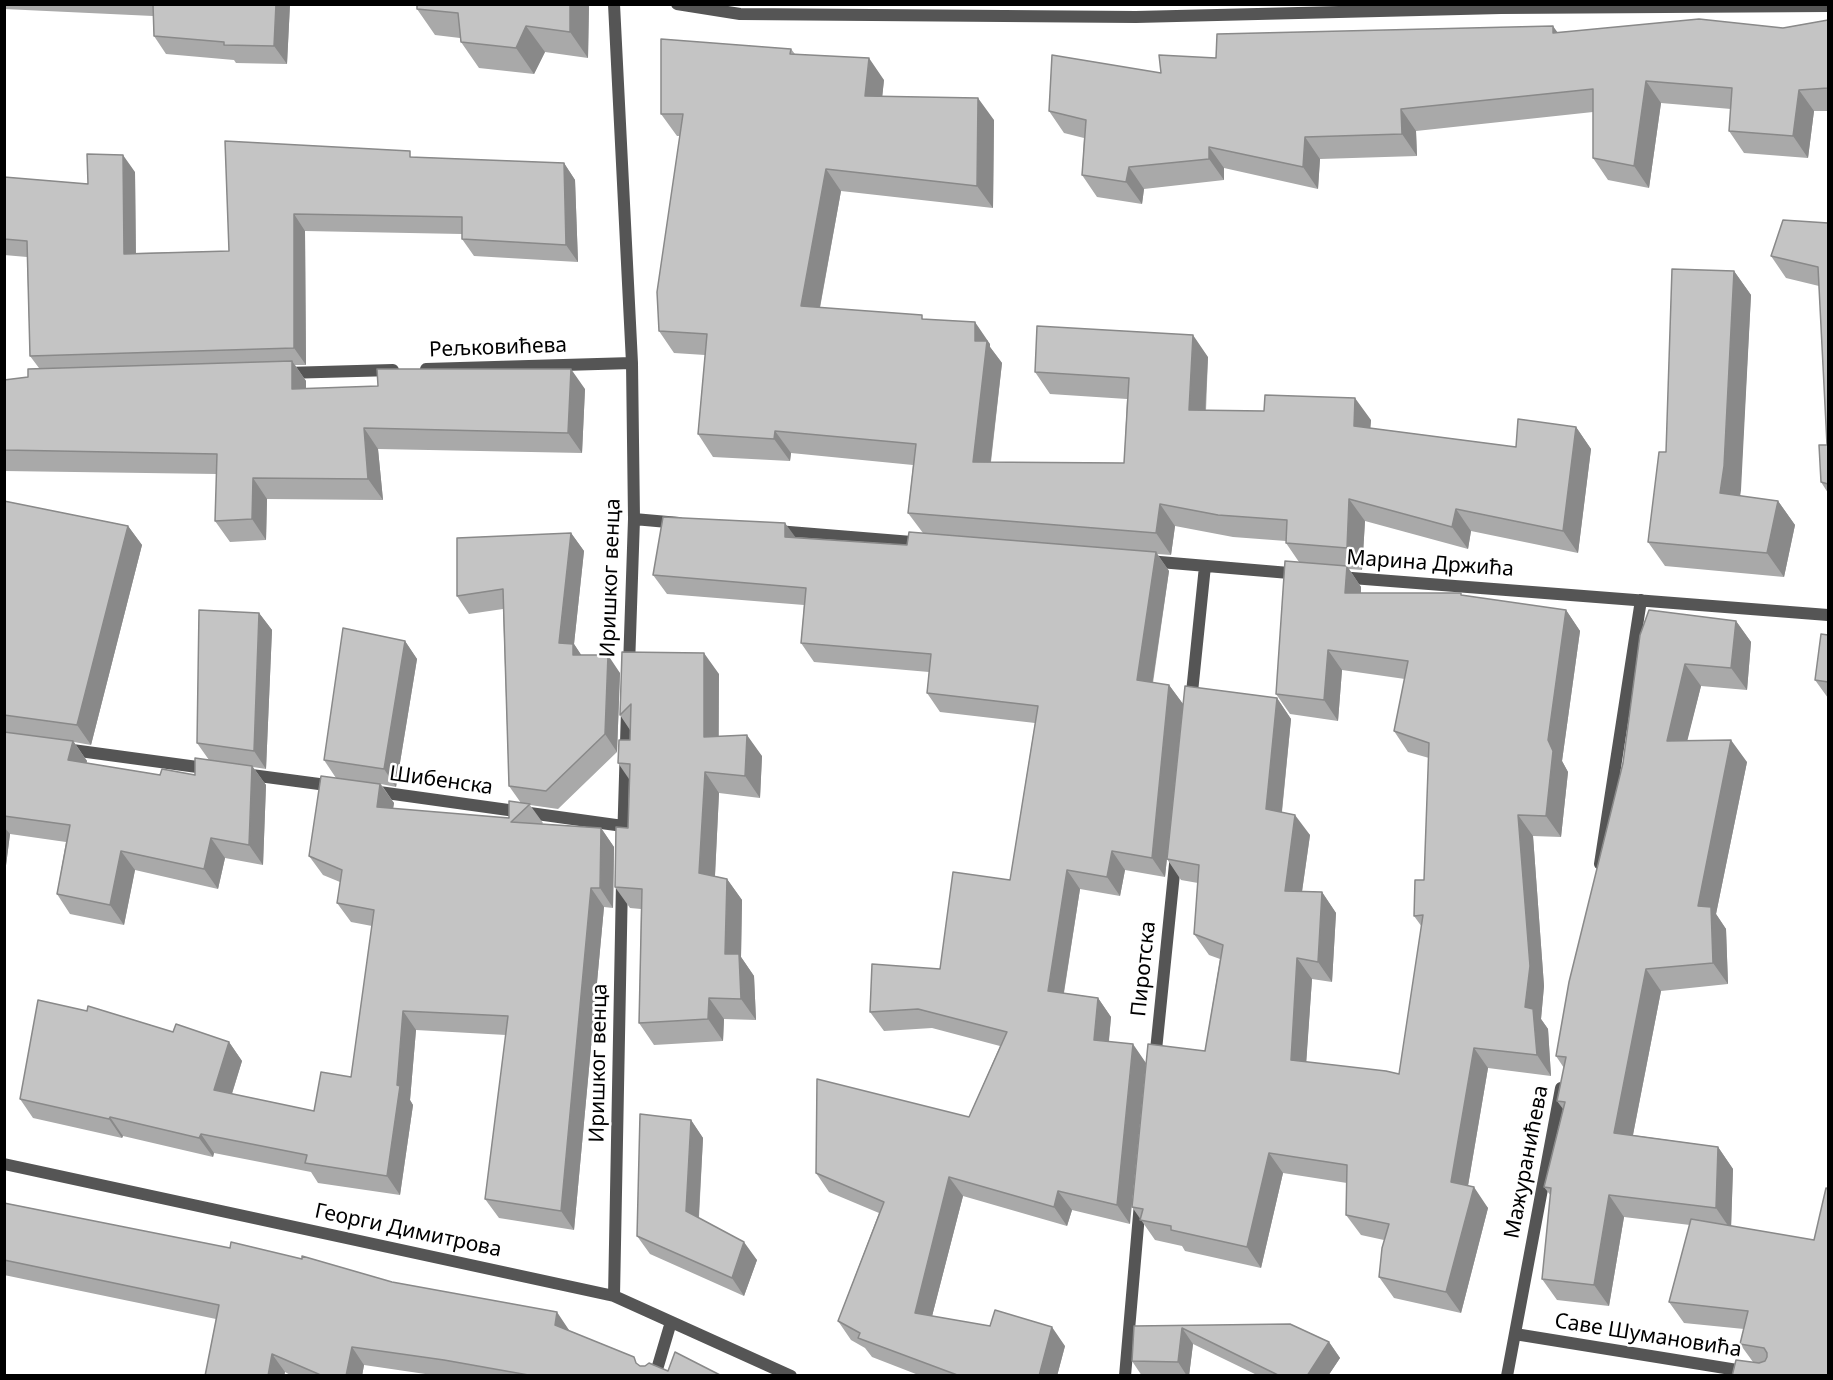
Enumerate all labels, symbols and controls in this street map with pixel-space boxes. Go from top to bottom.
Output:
street label: Рељковићева [428,333,568,363]
street label: Иришког венца [596,498,626,658]
street label: Марина Држића [1345,546,1515,582]
street label: Шибенска [387,761,495,801]
street label: Пиротска [1126,920,1162,1018]
street label: Иришког венца [585,983,613,1143]
street label: Мажуранићева [1500,1083,1554,1241]
street label: Георги Димитрова [312,1199,504,1263]
street label: Саве Шумановића [1553,1309,1743,1363]

